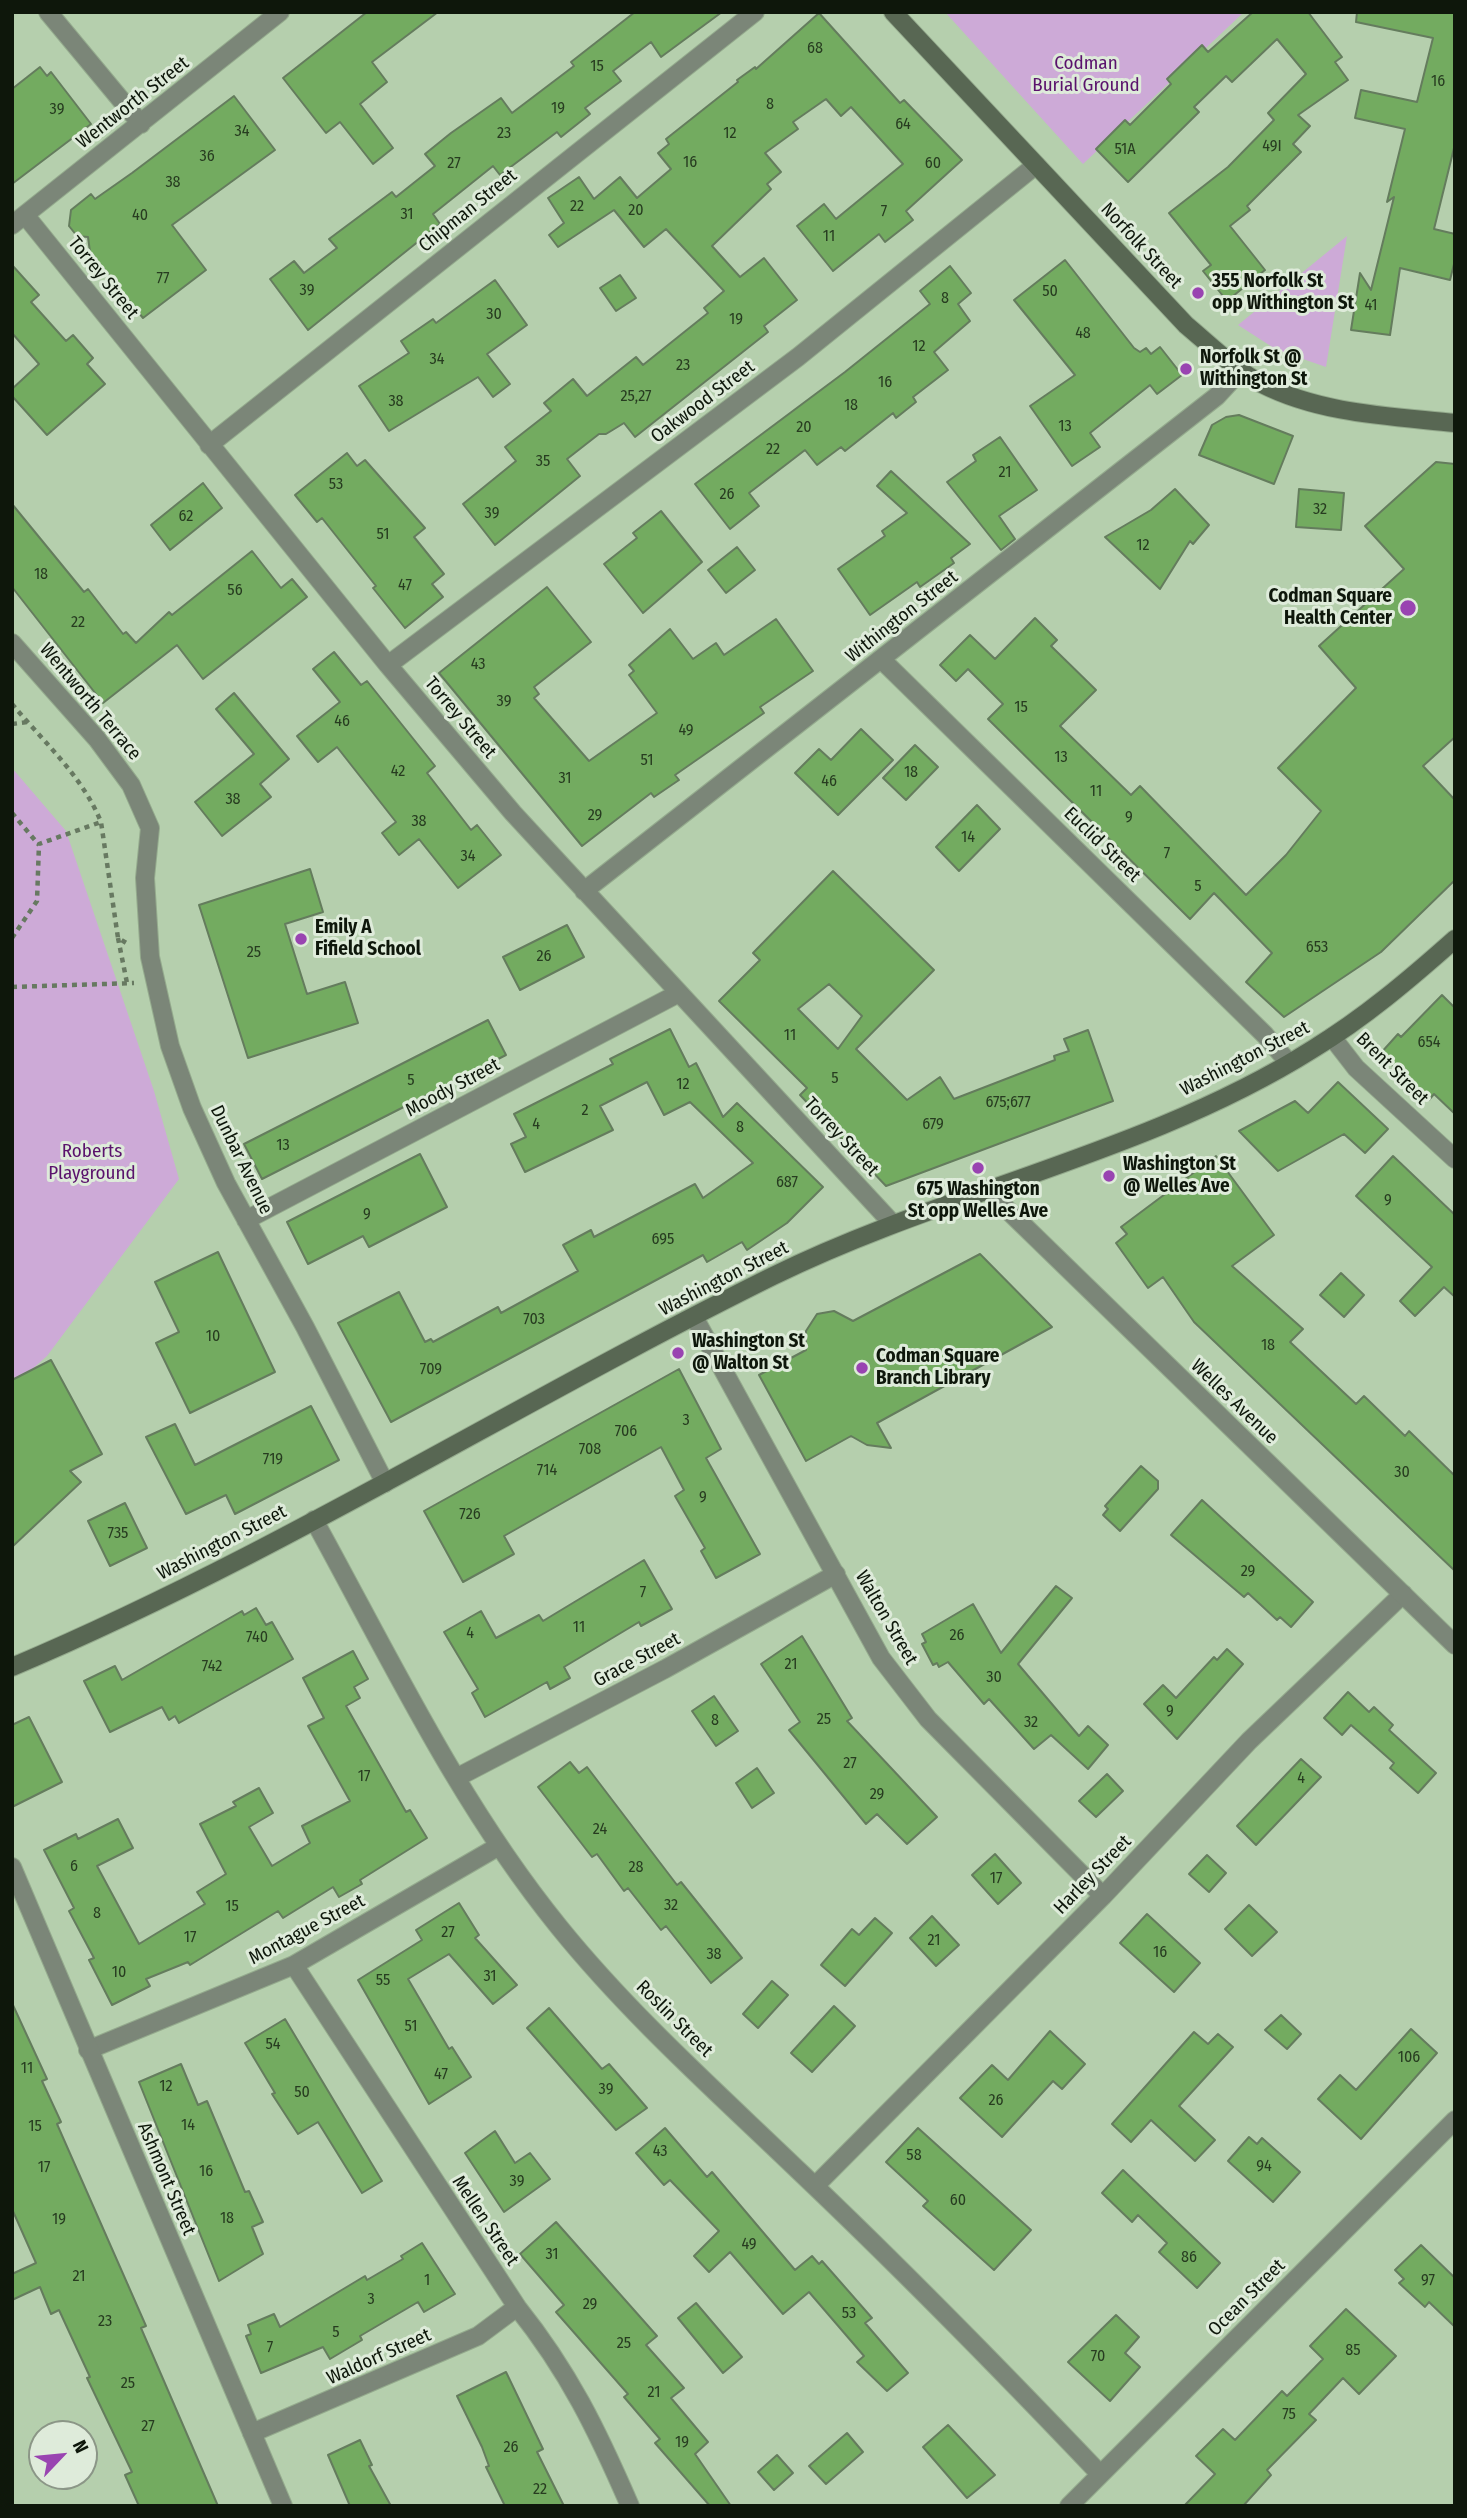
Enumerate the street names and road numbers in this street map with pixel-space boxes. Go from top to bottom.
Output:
street label: Wentworth Street [72,52,194,154]
street label: Chipman Street [414,165,522,257]
street label: Norfolk Street [1096,198,1186,294]
street label: Torrey Street [63,232,143,324]
street label: Oakwood Street [647,356,759,448]
street label: Withington Street [841,566,963,668]
street label: Wentworth Terrace [34,639,146,765]
street label: Torrey Street [419,673,501,763]
street label: Euclid Street [1059,803,1145,887]
street label: Washington Street [1177,1017,1313,1101]
street label: Brent Street [1351,1028,1433,1110]
street label: Moody Street [402,1054,504,1122]
street label: Torrey Street [799,1093,883,1181]
street label: Dunbar Avenue [205,1102,277,1218]
street label: Washington Street [656,1237,792,1321]
street label: Welles Avenue [1186,1355,1282,1449]
street label: Washington Street [154,1501,290,1585]
street label: Walton Street [850,1567,922,1669]
street label: Grace Street [590,1628,684,1692]
street label: Harley Street [1050,1831,1136,1919]
street label: Montague Street [245,1890,369,1970]
street label: Roslin Street [631,1976,717,2062]
street label: Ashmont Street [132,2119,200,2239]
street label: Mellen Street [447,2172,523,2270]
street label: Ocean Street [1204,2255,1290,2341]
street label: Waldorf Street [323,2324,435,2390]

